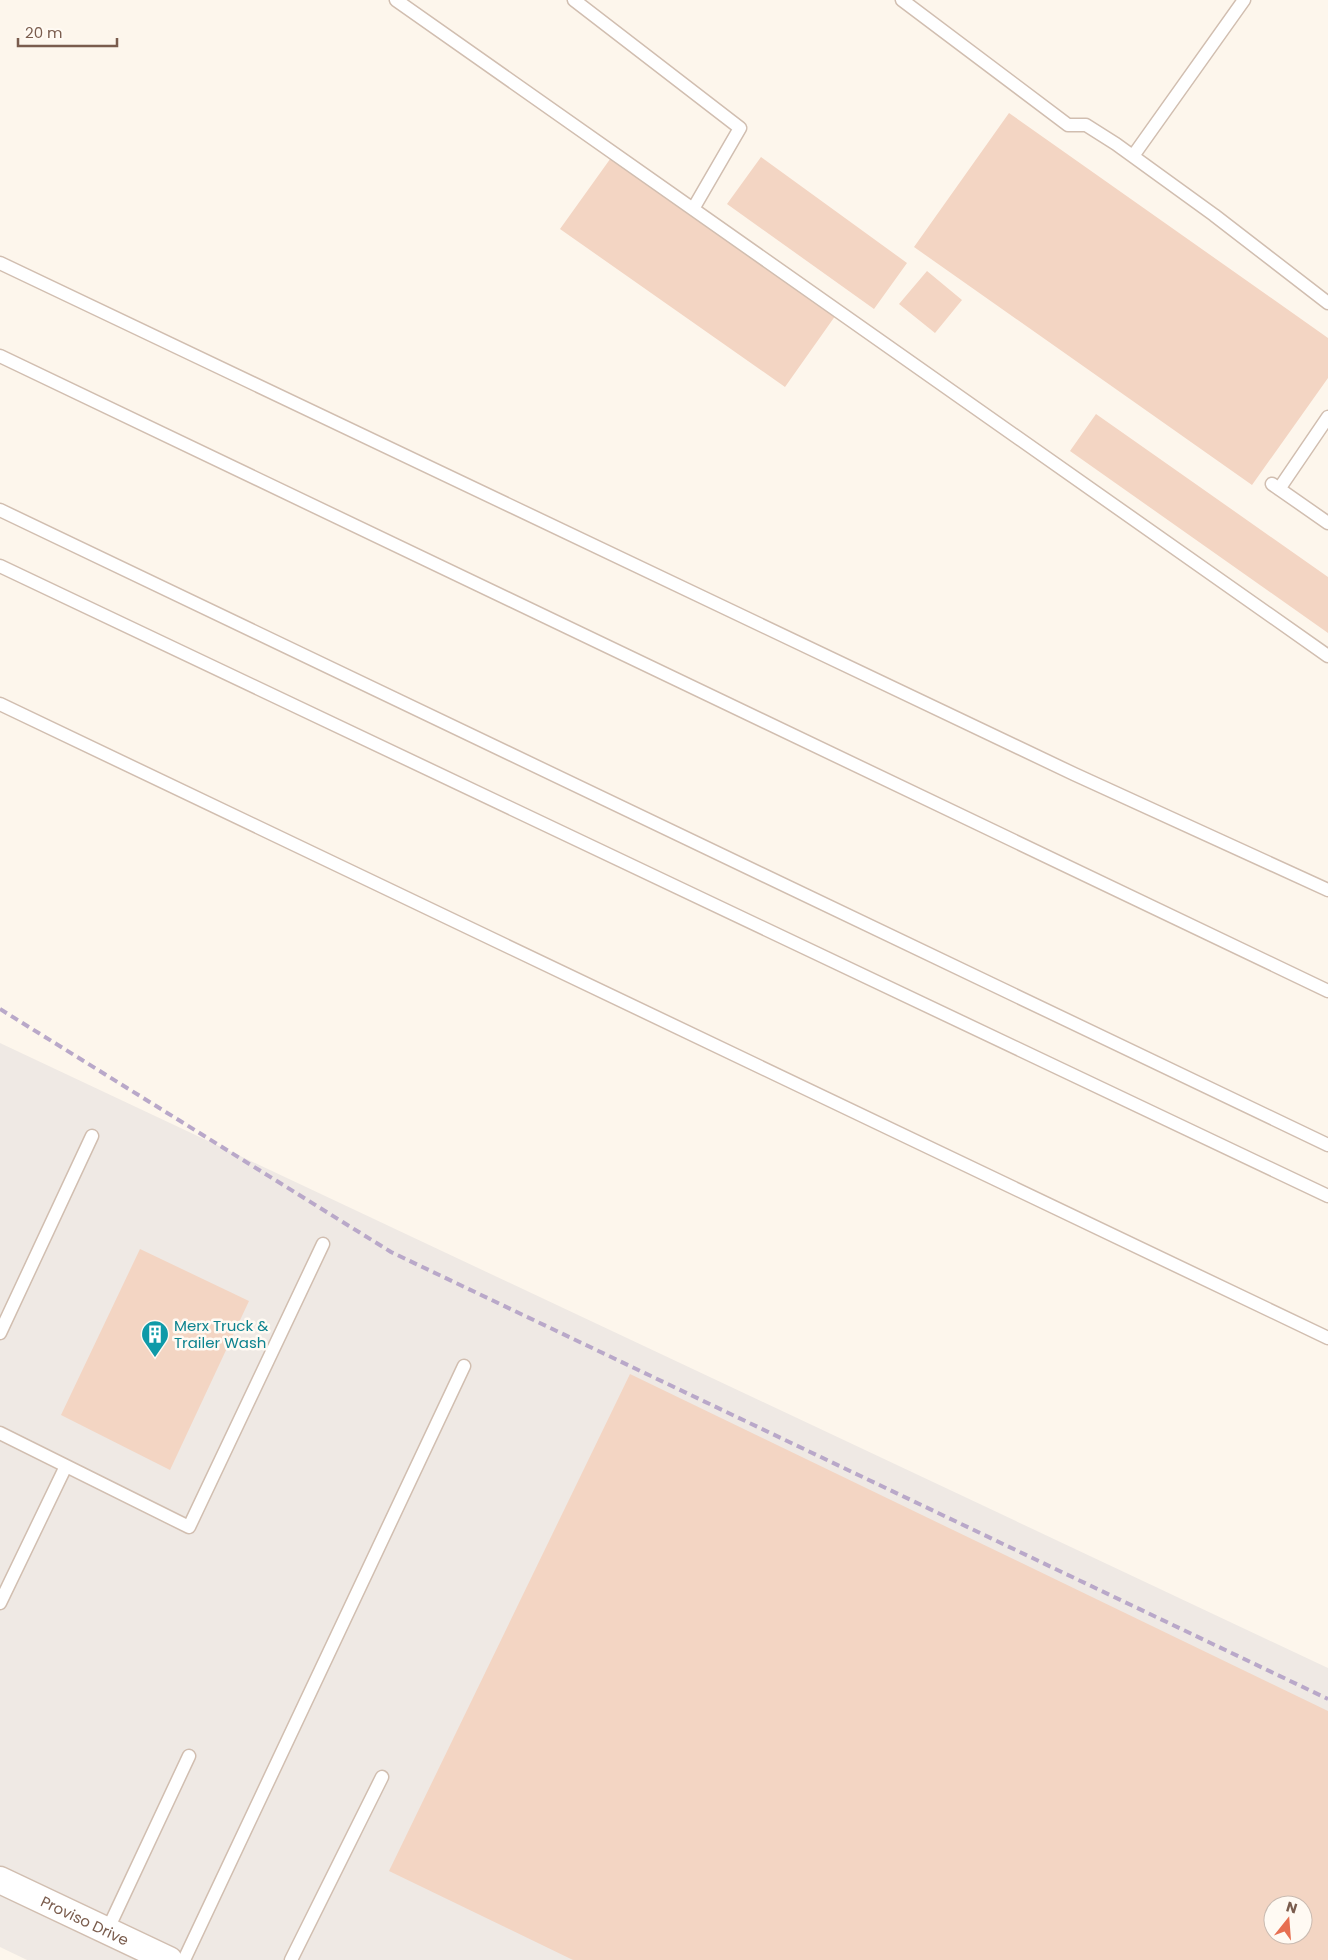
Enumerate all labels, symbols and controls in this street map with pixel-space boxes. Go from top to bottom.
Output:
scale bar [18,15,116,47]
text: 20 m [25,22,63,43]
place label: Merx Truck & Trailer Wash [174,1315,268,1353]
building icon: Merx Truck & Trailer Wash [140,1319,170,1358]
street label: Proviso Drive [37,1890,132,1950]
north arrow [1263,1895,1313,1945]
text: N [1284,1896,1300,1919]

